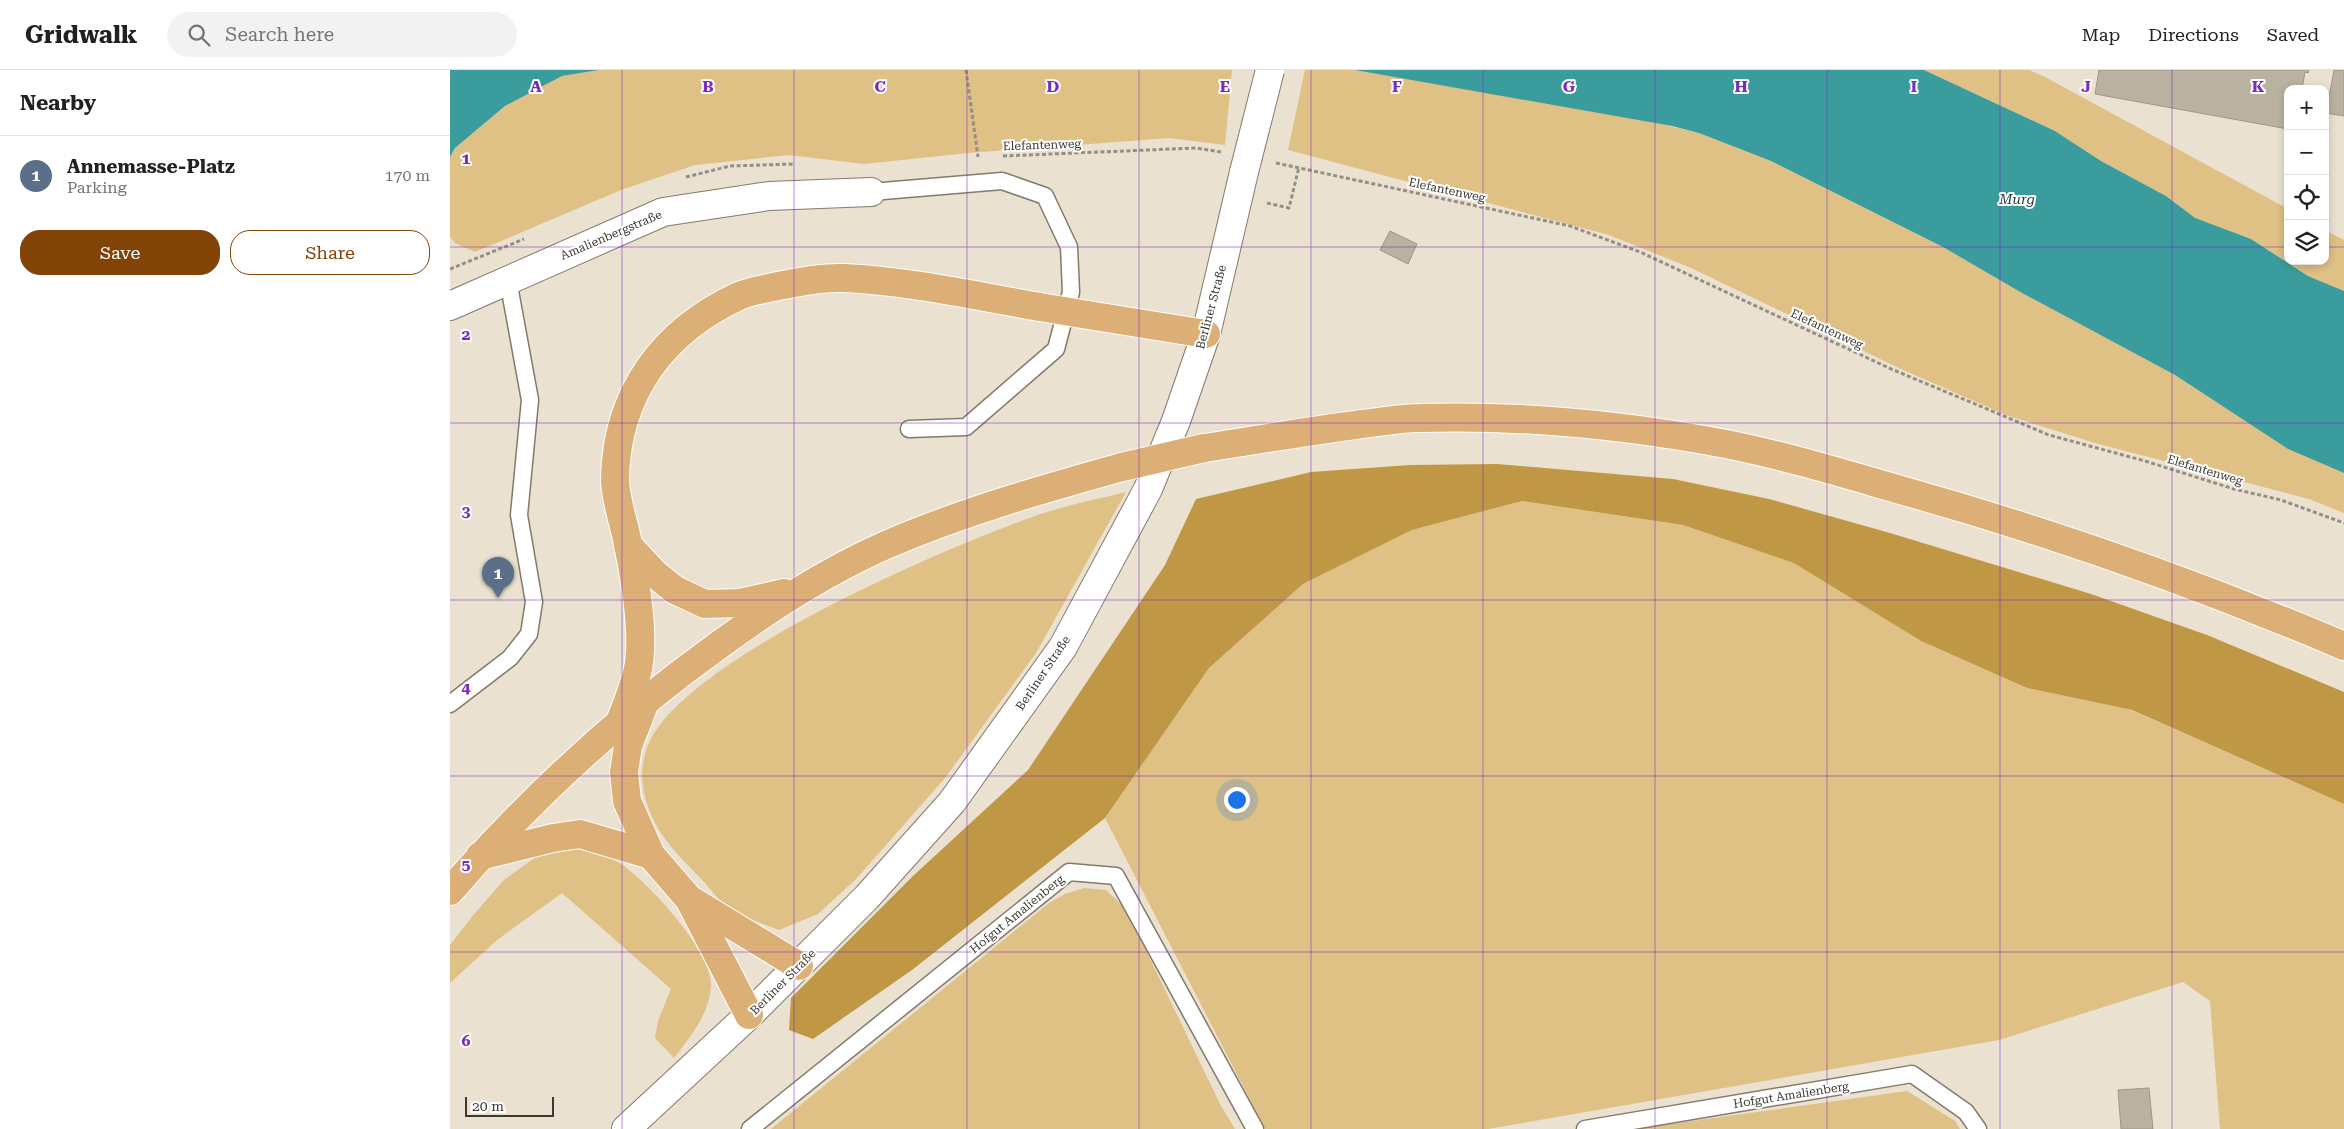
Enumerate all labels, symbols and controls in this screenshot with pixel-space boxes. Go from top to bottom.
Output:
search box [167,12,517,57]
text: Gridwalk [25,21,137,49]
icon: search [185,21,213,49]
text: Search here [225,23,334,46]
text: Map [2082,24,2120,45]
text: Directions [2148,24,2239,45]
text: Saved [2267,24,2319,45]
text: A [530,77,542,96]
text: B [702,77,714,96]
text: C [874,77,886,96]
text: D [1047,77,1060,96]
text: E [1220,77,1230,96]
text: F [1392,77,1402,96]
text: G [1563,77,1576,96]
text: H [1734,77,1748,96]
text: I [1911,77,1917,96]
text: J [2081,77,2091,96]
text: K [2252,77,2265,96]
map controls [2284,85,2329,265]
button: + [2284,85,2329,130]
text: Nearby [20,91,96,115]
button: − [2284,130,2329,175]
street label: Elefantenweg [1003,137,1082,153]
text: 1 [462,149,471,168]
text: Annemasse-Platz [67,155,235,178]
text: 1 [32,166,40,185]
text: 170 m [384,166,430,185]
street label: Elefantenweg [1407,175,1487,205]
button: locate [2284,175,2329,220]
text: Parking [67,178,127,197]
water label: Murg [1998,191,2035,207]
street label: Amalienbergstraße [558,207,664,263]
button: layers [2284,220,2329,265]
button: Save [20,230,220,275]
button: Share [230,230,430,275]
street label: Berliner Straße [1193,263,1229,351]
street label: Elefantenweg [1789,306,1866,352]
text: 2 [462,325,471,344]
street label: Elefantenweg [2166,452,2245,488]
text: 3 [462,502,471,521]
pin: 1 [482,557,514,598]
street label: Berliner Straße [1013,633,1073,713]
text: 4 [462,678,471,697]
your location [1224,787,1250,813]
text: 5 [462,855,471,874]
street label: Hofgut Amalienberg [967,872,1067,956]
street label: Berliner Straße [747,946,819,1018]
text: 6 [462,1031,471,1050]
street label: Hofgut Amalienberg [1732,1079,1850,1111]
scale bar [465,1094,554,1117]
text: 20 m [472,1098,504,1114]

